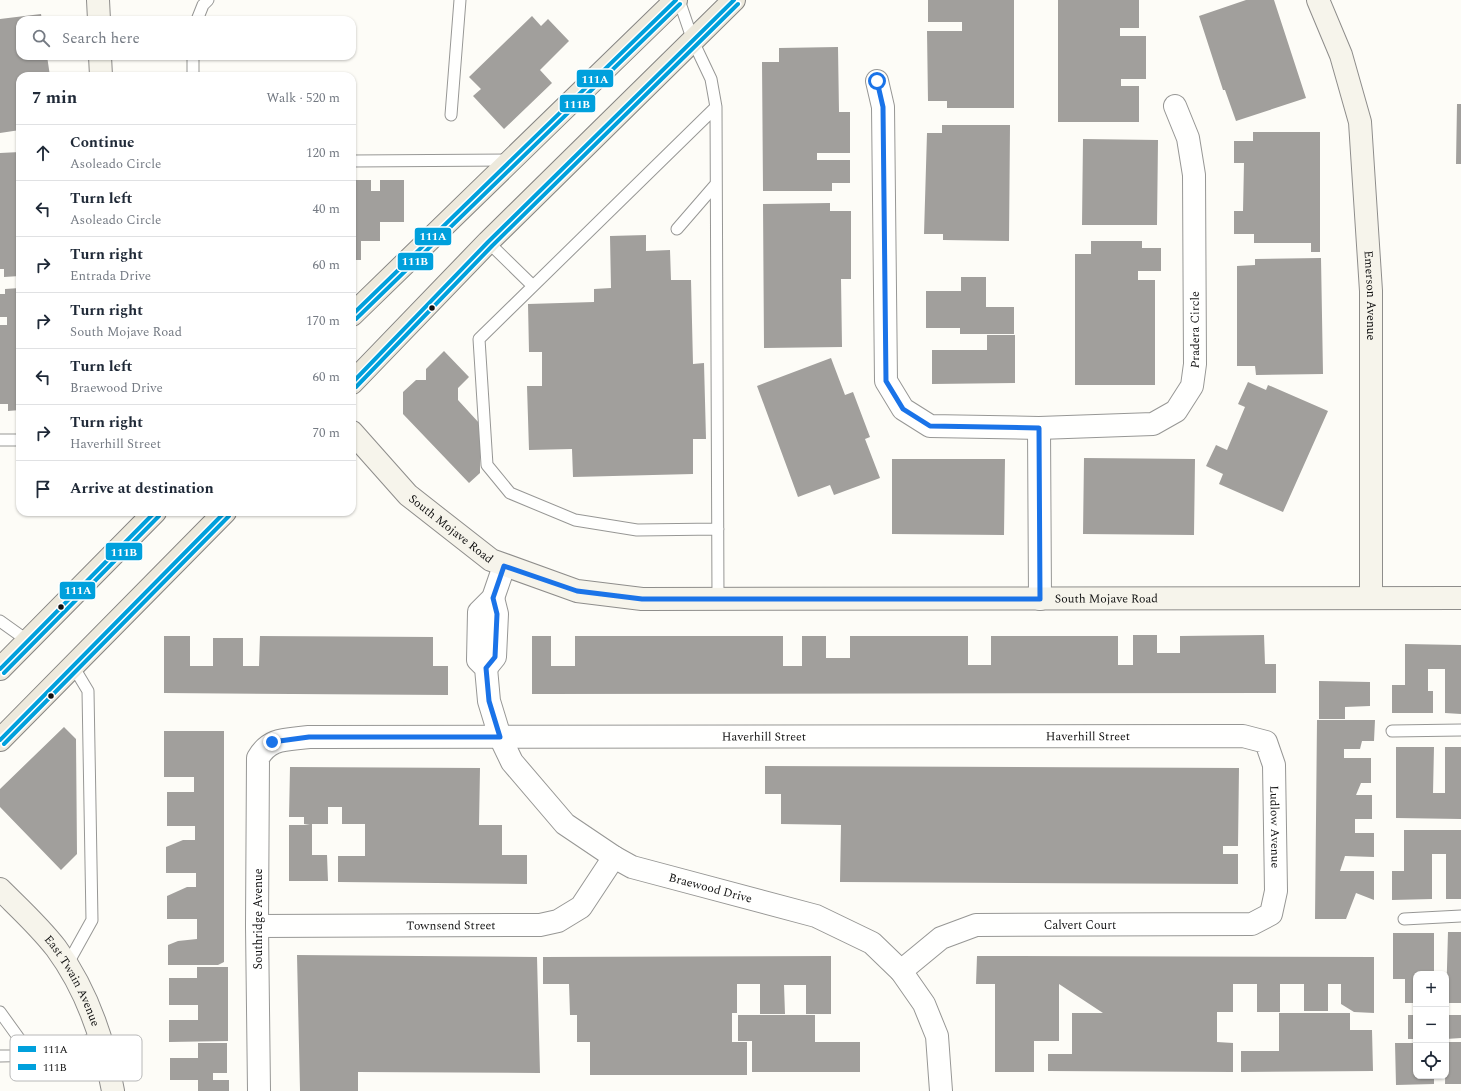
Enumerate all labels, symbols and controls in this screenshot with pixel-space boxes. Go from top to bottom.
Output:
search box [16,16,356,60]
icon: search [30,27,52,49]
text: Search here [62,27,140,50]
line badge: 111A [576,69,614,88]
text: 111A [581,71,609,88]
route start [868,72,886,90]
text: 7 min [32,85,77,111]
text: Walk · 520 m [266,88,340,108]
line badge: 111B [559,94,596,113]
text: 111B [564,96,590,113]
text: Continue [70,131,135,154]
icon: ahead [32,142,54,164]
text: 120 m [306,143,340,163]
text: Asoleado Circle [70,154,161,174]
text: Turn left [70,187,132,210]
icon: left [32,198,54,220]
text: 40 m [313,199,340,219]
text: Asoleado Circle [70,210,161,230]
line badge: 111A [414,227,452,246]
text: 111A [419,228,447,245]
text: Turn right [70,243,143,266]
street label: Emerson Avenue [1359,250,1381,341]
line badge: 111B [397,252,434,271]
text: 111B [402,253,428,270]
icon: right [32,254,54,276]
text: 60 m [313,255,340,275]
text: Entrada Drive [70,266,151,286]
street label: Pradera Circle [1185,291,1205,369]
text: Turn right [70,299,143,322]
unlabelled marker [427,303,437,313]
icon: right [32,310,54,332]
text: 170 m [306,311,340,331]
text: South Mojave Road [70,322,182,342]
text: Turn left [70,355,132,378]
icon: left [32,366,54,388]
text: 60 m [313,367,340,387]
text: Braewood Drive [70,378,163,398]
text: Turn right [70,411,143,434]
icon: right [32,422,54,444]
text: 70 m [313,423,340,443]
text: Haverhill Street [70,434,161,454]
text: Arrive at destination [70,477,214,500]
icon: arrive [32,478,54,500]
street label: South Mojave Road [405,489,498,568]
line badge: 111B [105,542,143,561]
text: 111B [111,544,137,561]
line badge: 111A [59,581,96,600]
text: 111A [64,582,92,599]
street label: South Mojave Road [1055,589,1158,608]
unlabelled marker [56,602,66,612]
unlabelled marker [46,691,56,701]
street label: Haverhill Street [722,727,806,746]
street label: Haverhill Street [1046,727,1130,746]
route end [263,733,281,751]
street label: Ludlow Avenue [1265,785,1285,869]
street label: Southridge Avenue [249,868,268,970]
street label: Braewood Drive [667,868,755,908]
street label: Townsend Street [406,916,496,935]
street label: Calvert Court [1044,916,1116,935]
street label: East Twain Avenue [39,931,105,1029]
map controls [1413,971,1449,1079]
button: + [1413,971,1449,1007]
button: − [1413,1007,1449,1043]
legend [10,1035,142,1081]
text: 111A [43,1041,68,1058]
button: locate [1413,1043,1449,1079]
text: 111B [43,1059,67,1076]

